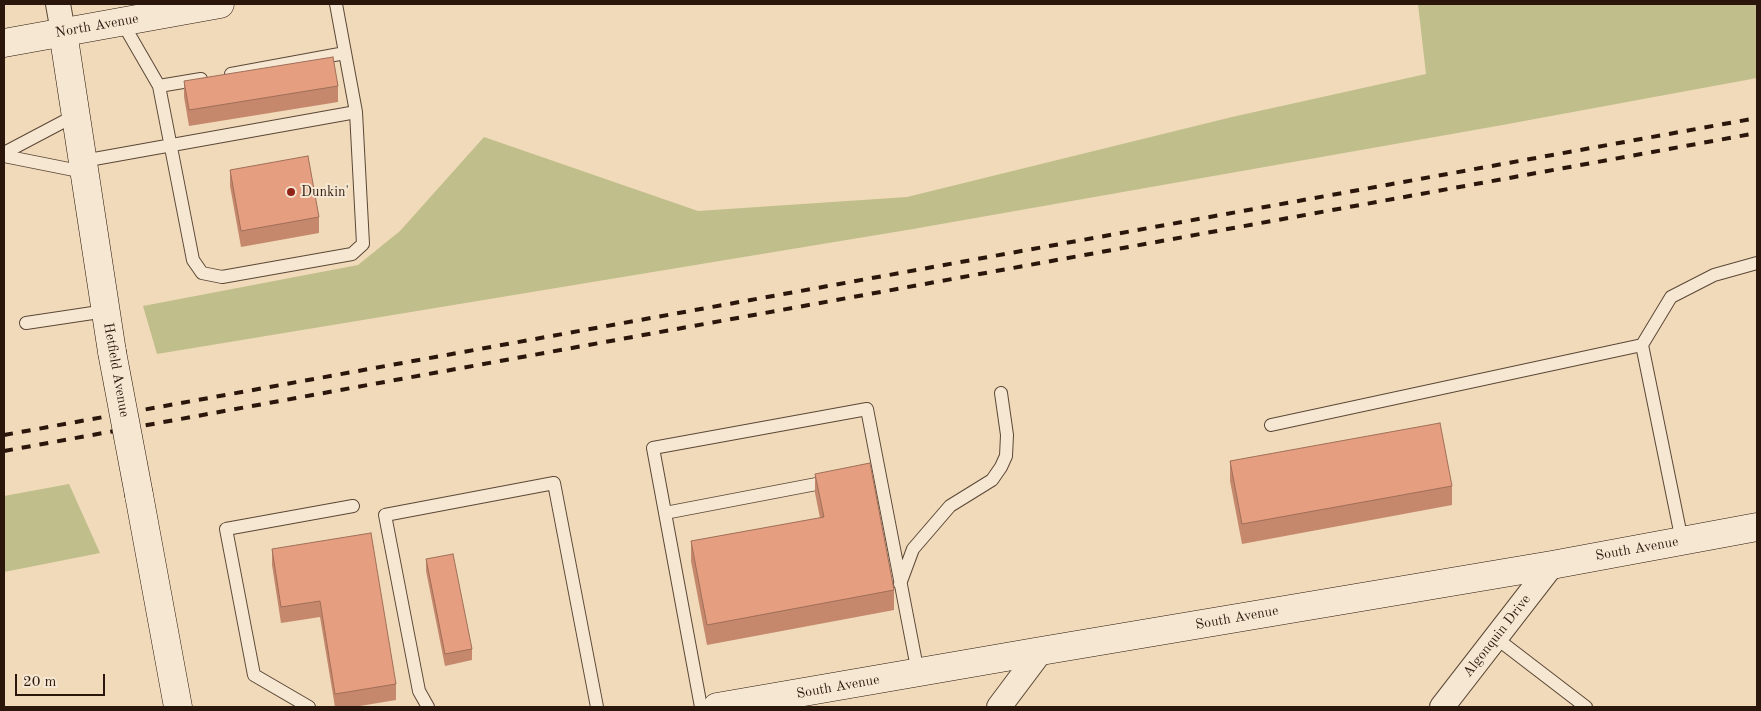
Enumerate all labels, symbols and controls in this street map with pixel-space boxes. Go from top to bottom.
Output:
street label: North Avenue [54,10,140,42]
place label: Dunkin' [301,184,349,200]
marker: Dunkin' [285,186,297,198]
street label: Hetfield Avenue [99,321,133,419]
street label: South Avenue [1594,533,1680,565]
street label: Algonquin Drive [1460,591,1534,681]
street label: South Avenue [1194,602,1280,634]
scale bar [18,664,108,696]
street label: South Avenue [795,671,881,703]
text: 20 m [23,675,57,690]

